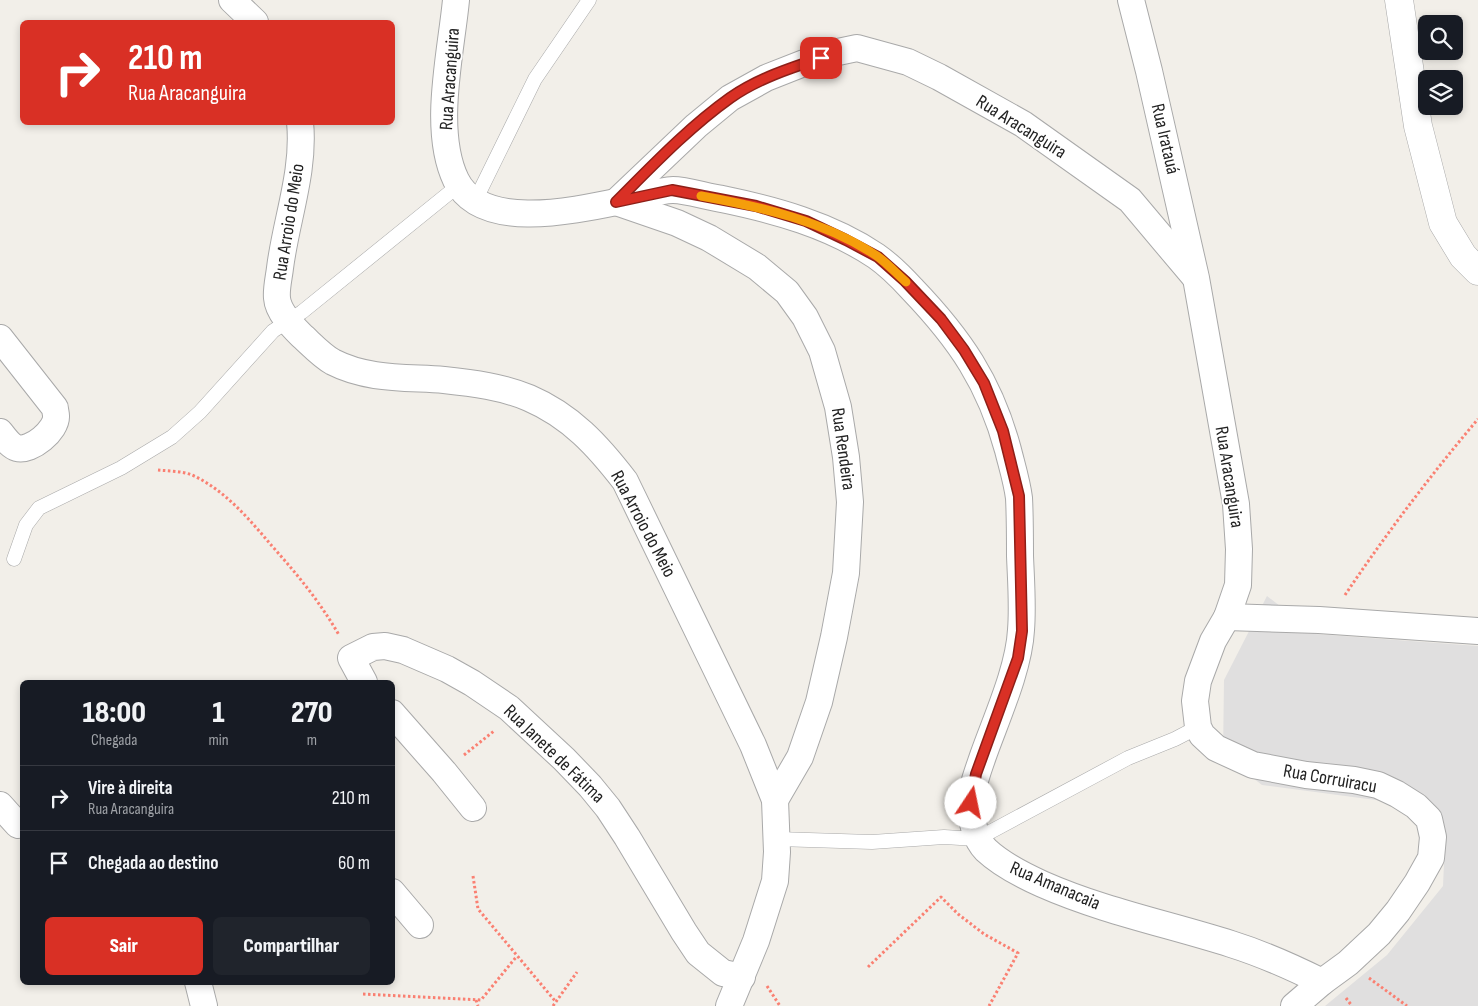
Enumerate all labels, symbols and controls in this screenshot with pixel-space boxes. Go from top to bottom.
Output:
map controls [1418,15,1463,115]
button: search [1418,15,1463,60]
street label: Rua Aracanguira [435,27,465,131]
text: 210 m [128,37,202,80]
pin [800,37,842,79]
icon: right [45,40,110,105]
icon: arrive [807,44,835,72]
button: layers [1418,70,1463,115]
text: Rua Aracanguira [128,80,247,107]
street label: Rua Aracanguira [972,90,1070,164]
street label: Rua Iratauá [1146,102,1184,176]
street label: Rua Arroio do Meio [268,162,310,282]
street label: Rua Rendeira [826,406,860,492]
street label: Rua Aracanguira [1210,425,1248,529]
street label: Rua Arroio do Meio [605,467,681,581]
text: 18:00 [82,695,146,731]
text: 1 [212,695,225,731]
text: 270 [291,695,333,731]
street label: Rua Janete de Fátima [499,700,609,808]
text: Chegada [91,731,137,750]
text: min [208,731,229,750]
text: m [307,731,317,750]
street label: Rua Corruiracu [1282,759,1378,799]
position arrow [944,776,996,828]
text: Vire à direita [88,777,172,800]
icon: right [45,784,73,812]
text: 210 m [332,787,370,810]
text: Rua Aracanguira [88,800,174,819]
icon: arrive [45,849,73,877]
text: Chegada ao destino [88,852,218,875]
text: 60 m [338,852,370,875]
street label: Rua Amanacaia [1006,857,1104,915]
button: Sair [45,917,203,975]
button: Compartilhar [213,917,370,975]

